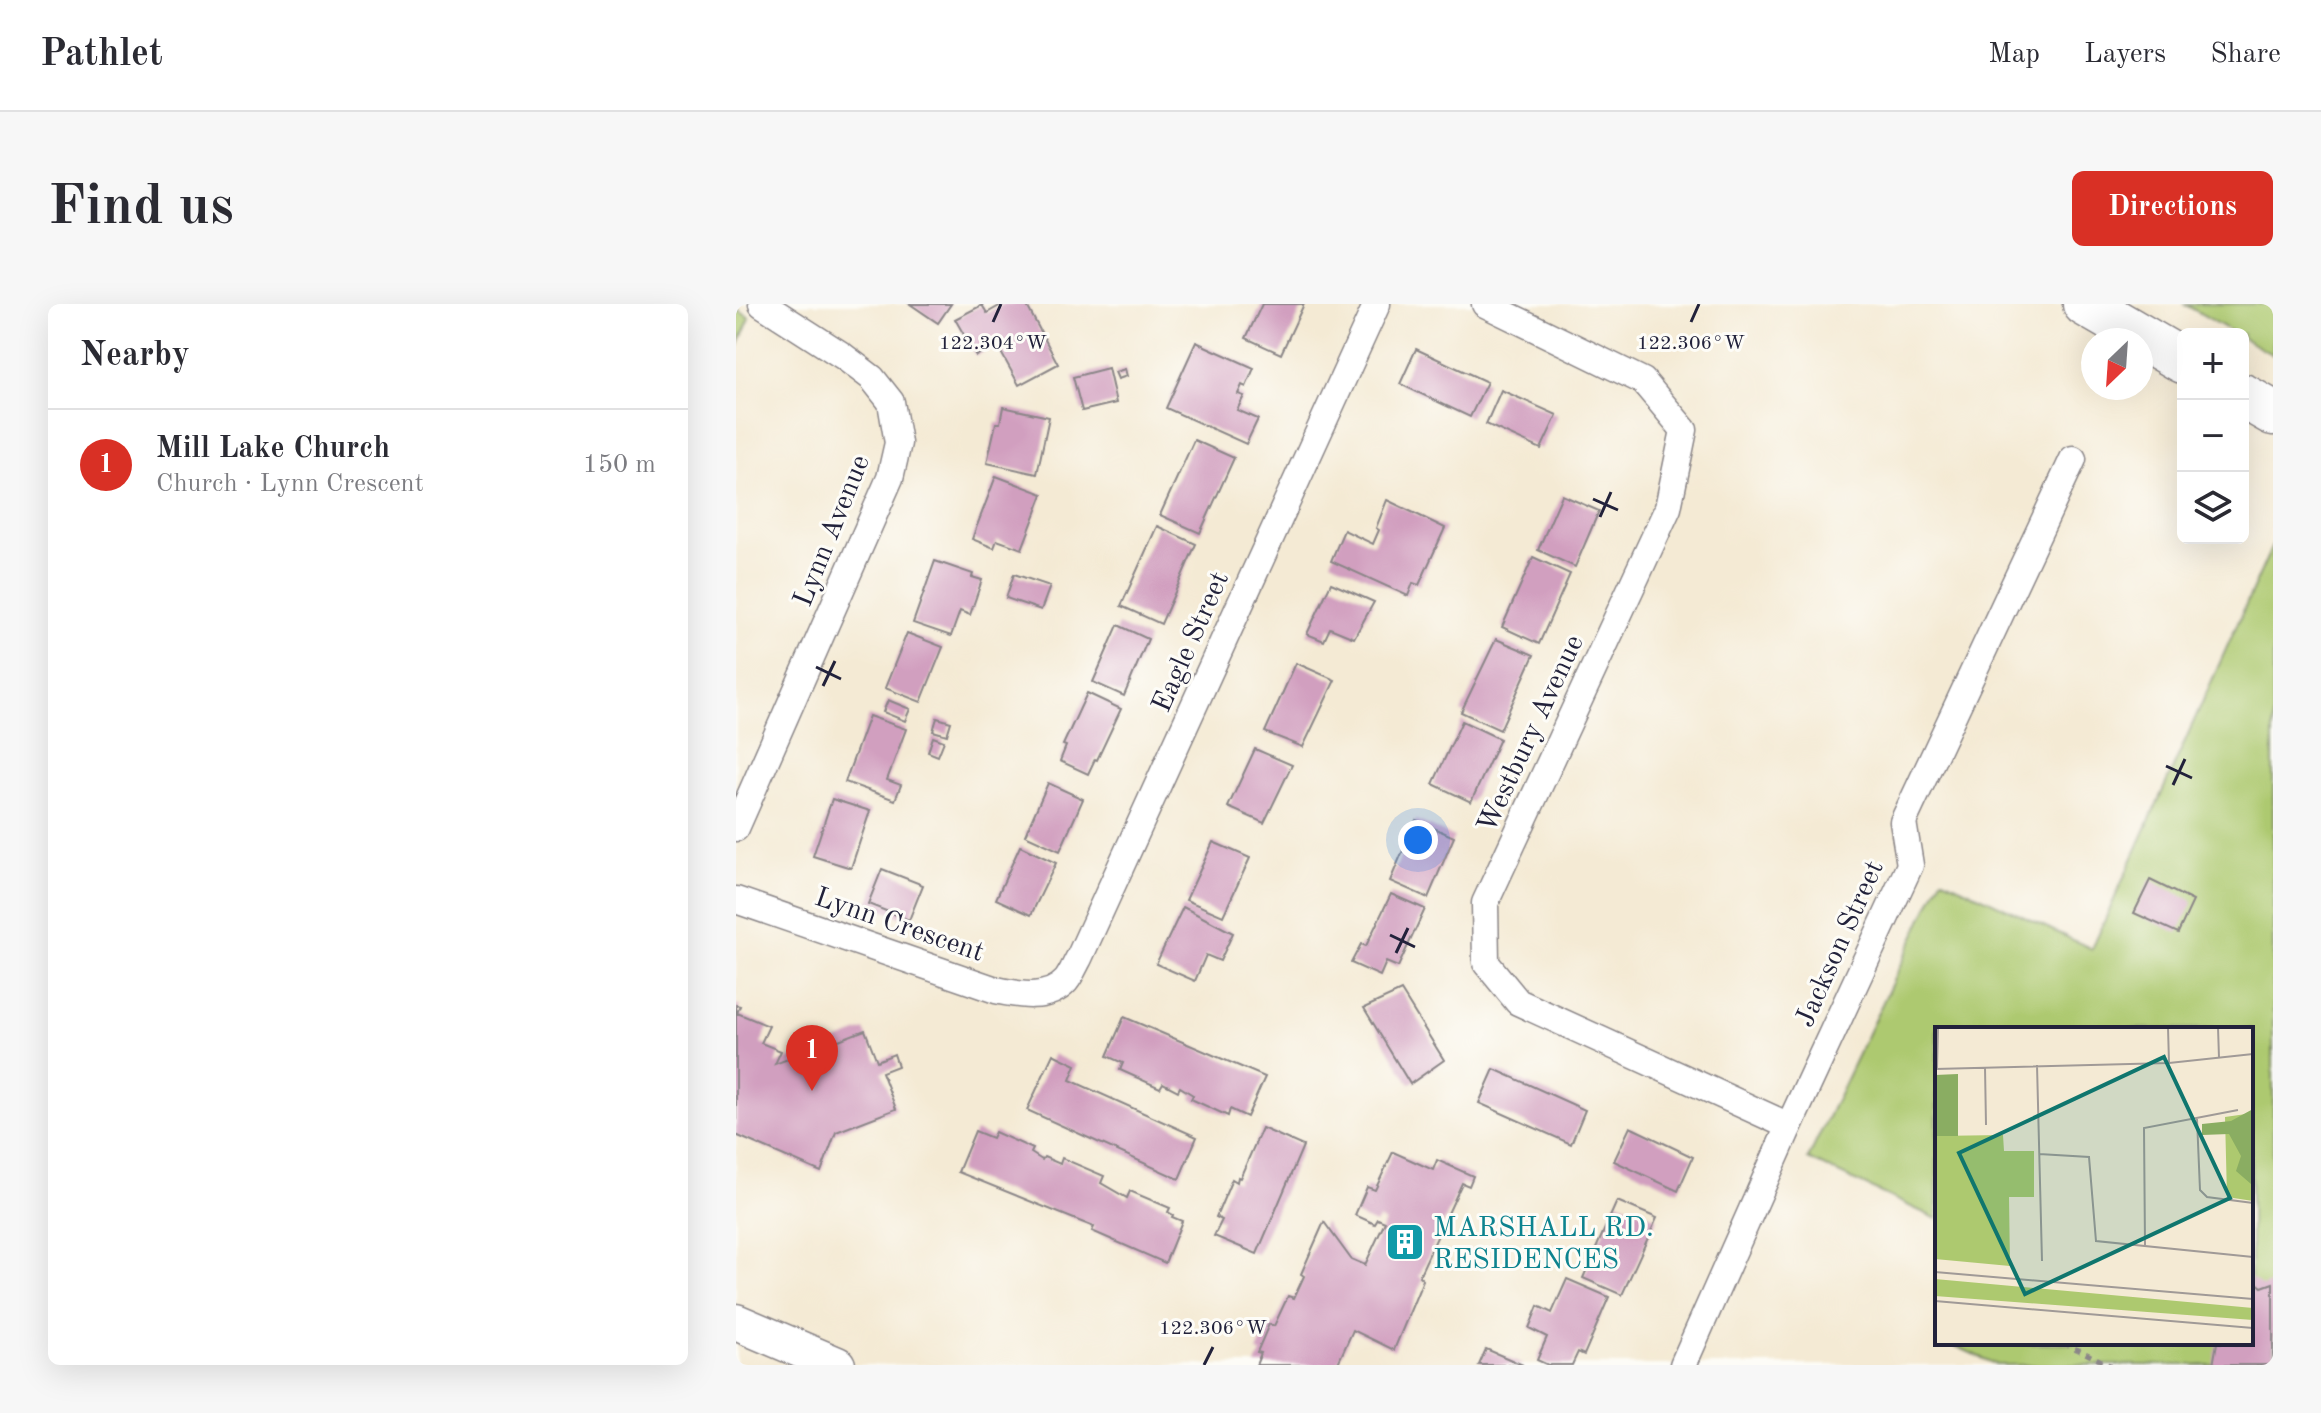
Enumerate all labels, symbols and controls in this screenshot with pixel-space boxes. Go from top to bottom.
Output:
text: Pathlet [40,36,163,74]
text: Map [1988,41,2040,69]
text: Layers [2084,41,2166,69]
text: Share [2210,41,2281,69]
button: Directions [2072,171,2273,246]
text: Find us [48,180,234,236]
north arrow [2081,328,2153,400]
map controls [2177,328,2249,544]
button: + [2177,328,2249,400]
text: 122.304°W [939,334,1047,354]
text: 122.306°W [1637,334,1745,354]
text: Nearby [80,339,190,373]
button: − [2177,400,2249,472]
text: Mill Lake Church [156,434,390,464]
street label: Lynn Avenue [790,451,876,611]
text: 1 [98,452,114,478]
text: 150 m [583,452,656,478]
text: Church · Lynn Crescent [156,471,424,497]
button: layers [2177,472,2249,544]
street label: Eagle Street [1148,568,1235,717]
street label: Westbury Avenue [1474,631,1590,837]
your location [1398,820,1438,860]
street label: Jackson Street [1792,857,1890,1032]
street label: Lynn Crescent [811,884,987,968]
pin: 1 [786,1025,838,1091]
inset map [1935,1027,2253,1345]
place label: MARSHALL RD. RESIDENCES [1433,1215,1654,1275]
building icon: MARSHALL RD. RESIDENCES [1384,1221,1426,1263]
text: 122.306°W [1159,1319,1267,1339]

